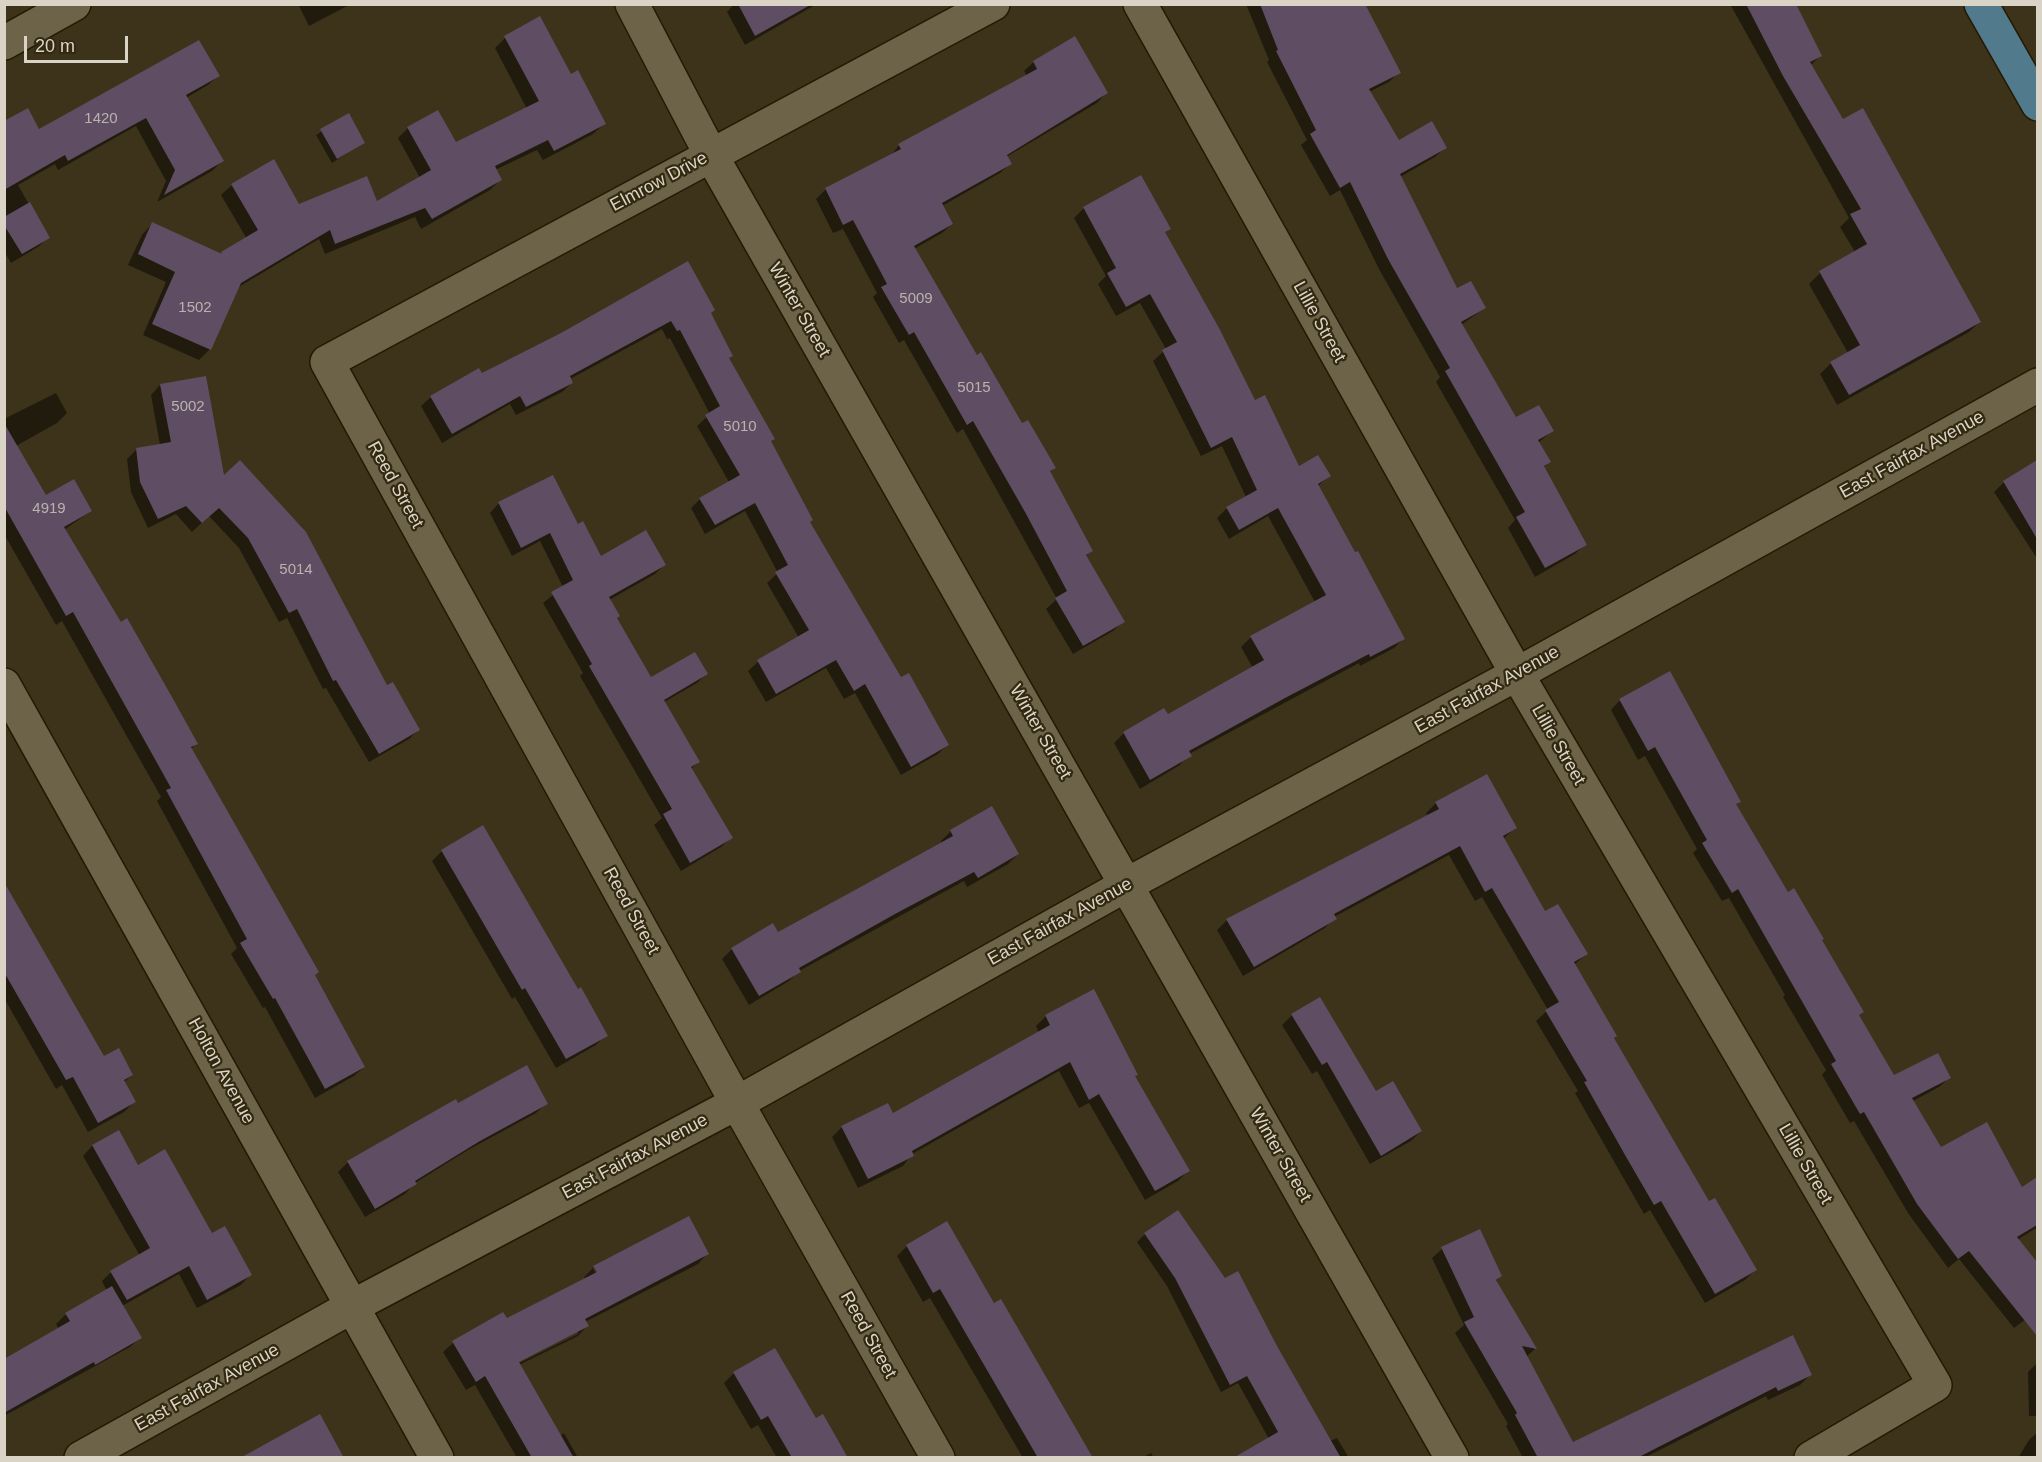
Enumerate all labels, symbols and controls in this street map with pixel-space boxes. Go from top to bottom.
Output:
scale bar [27,24,130,62]
text: 20 m [35,36,75,56]
house number: 1420 [84,110,118,128]
street label: Elmrow Drive [607,147,711,217]
street label: Winter Street [763,259,835,361]
street label: Lillie Street [1288,278,1350,366]
house number: 5009 [899,290,933,308]
house number: 1502 [178,299,212,317]
house number: 5015 [957,379,991,397]
house number: 5002 [171,398,205,416]
street label: East Fairfax Avenue [1836,406,1988,504]
house number: 5010 [723,418,757,436]
street label: Reed Street [362,438,428,532]
house number: 4919 [32,500,66,518]
house number: 5014 [279,561,313,579]
street label: East Fairfax Avenue [1411,641,1563,739]
street label: Winter Street [1004,681,1076,783]
street label: Lillie Street [1526,701,1590,789]
street label: Reed Street [598,864,664,958]
street label: East Fairfax Avenue [984,873,1136,971]
street label: Holton Avenue [183,1014,259,1128]
street label: Winter Street [1244,1104,1316,1206]
street label: East Fairfax Avenue [559,1109,711,1205]
street label: Lillie Street [1773,1120,1837,1208]
street label: Reed Street [835,1288,901,1382]
street label: East Fairfax Avenue [131,1339,283,1437]

